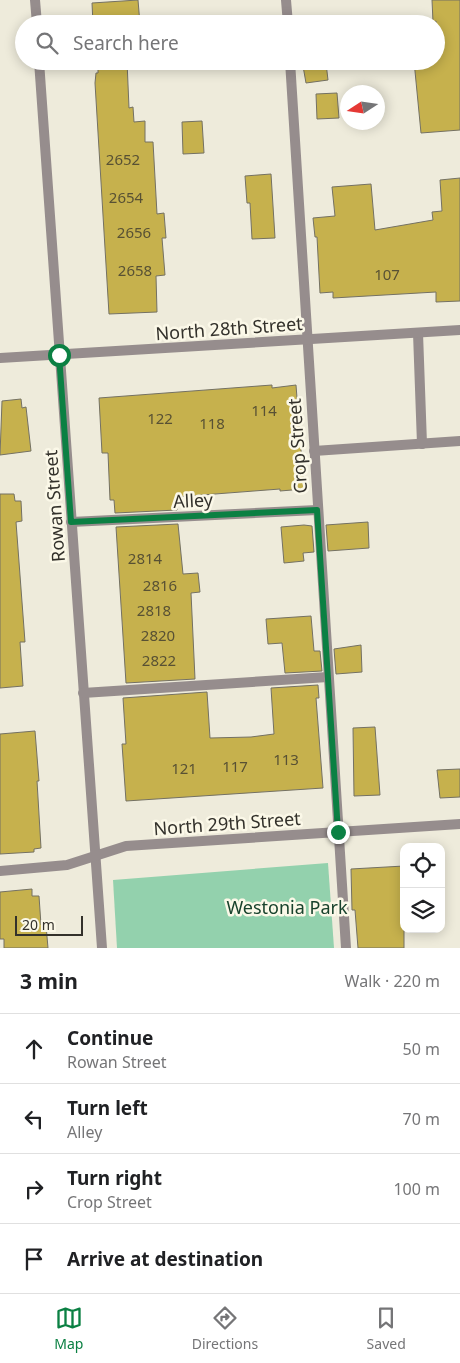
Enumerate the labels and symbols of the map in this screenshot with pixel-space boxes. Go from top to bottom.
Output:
north arrow [340,85,385,130]
house number: 2652 [106,149,140,169]
house number: 2654 [109,187,144,207]
house number: 2656 [117,222,151,242]
house number: 2658 [118,260,152,280]
house number: 107 [374,264,400,284]
street label: North 28th Street [155,311,304,345]
route start [48,344,71,367]
street label: Crop Street [282,397,312,494]
house number: 114 [251,400,277,420]
house number: 122 [147,408,173,428]
house number: 118 [199,413,225,433]
street label: Rowan Street [38,449,70,563]
street label: Alley [173,487,214,513]
house number: 2814 [128,548,163,568]
house number: 2816 [143,575,177,595]
house number: 2818 [137,600,171,620]
house number: 2820 [141,625,175,645]
house number: 2822 [142,650,176,670]
house number: 113 [273,749,299,769]
house number: 117 [222,756,248,776]
house number: 121 [171,758,197,778]
street label: North 29th Street [153,806,302,840]
route end [327,821,350,844]
park label: Westonia Park [226,895,348,919]
scale bar [15,913,82,936]

